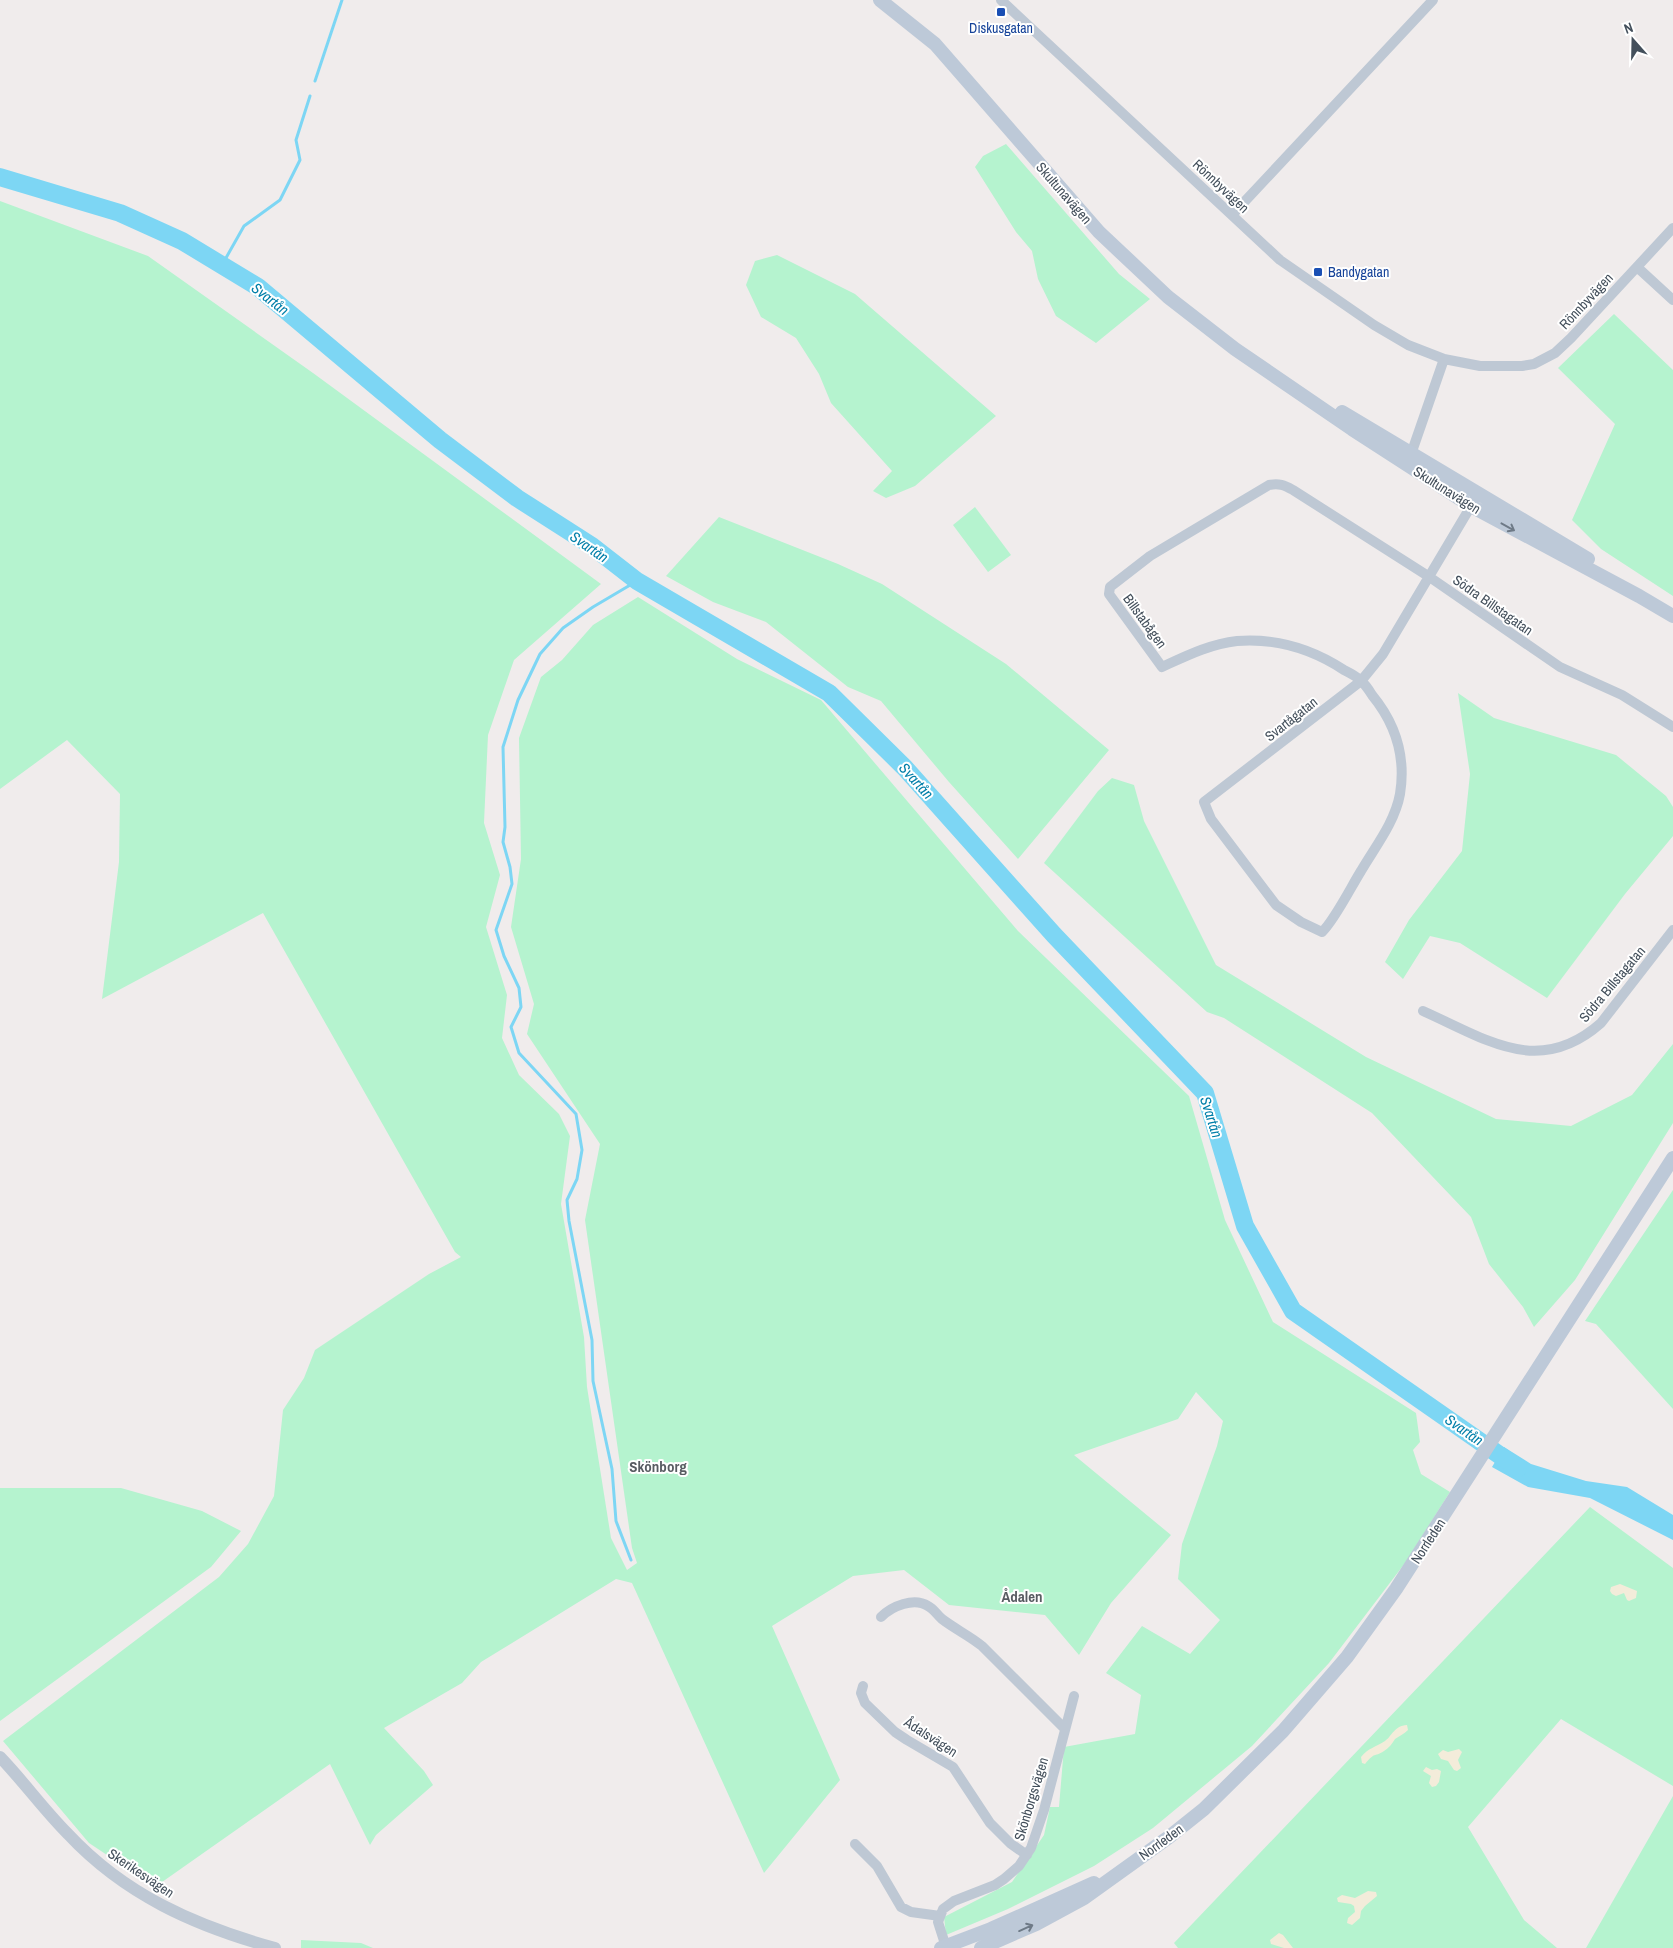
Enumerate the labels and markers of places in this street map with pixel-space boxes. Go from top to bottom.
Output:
marker: Diskusgatan [995,6,1007,18]
place label: Diskusgatan [969,19,1033,37]
place label: Bandygatan [1328,263,1389,281]
marker: Bandygatan [1312,266,1324,278]

